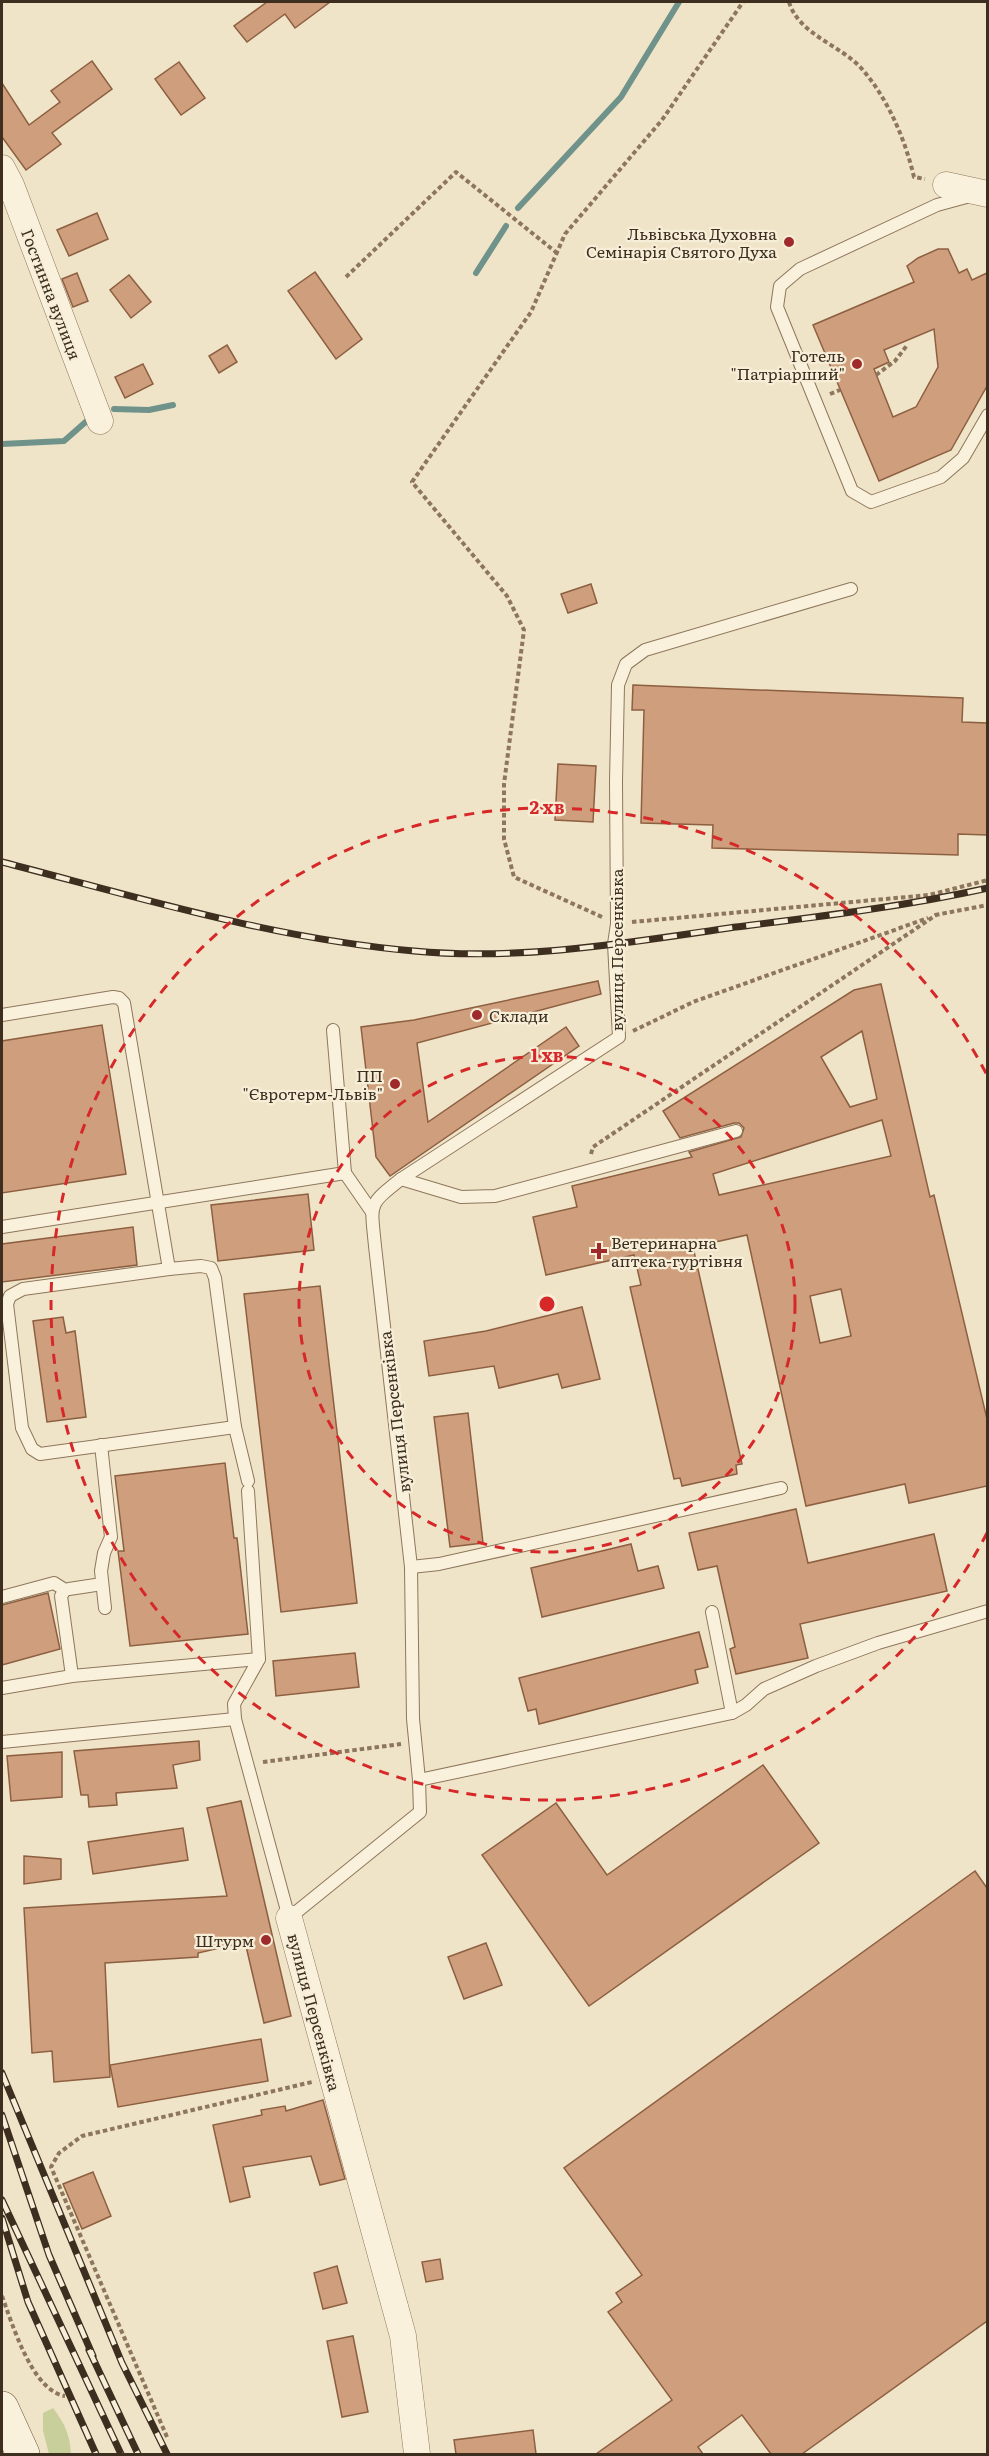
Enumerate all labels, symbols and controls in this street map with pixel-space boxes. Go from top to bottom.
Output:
place label: Львівська Духовна Семінарія Святого Духа [586,221,777,263]
street label: Гостинна вулиця [16,225,88,363]
marker: Львівська Духовна Семінарія Святого Духа [782,235,796,249]
place label: Готель "Патріарший" [731,343,845,385]
marker: Готель "Патріарший" [850,357,864,371]
text: 2 хв [530,793,565,820]
street label: вулиця Персенківка [604,868,628,1031]
place label: Склади [489,1003,549,1027]
marker: Склади [470,1008,484,1022]
text: 1 хв [531,1041,564,1068]
place label: ПП "Євротерм-Львів" [242,1063,383,1105]
marker: ПП "Євротерм-Львів" [388,1077,402,1091]
place label: Ветеринарна аптека-гуртівня [611,1230,743,1272]
marker: Ветеринарна аптека-гуртівня [592,1244,606,1258]
centre of rings [537,1294,557,1314]
street label: вулиця Персенківка [372,1329,416,1494]
place label: Штурм [195,1928,254,1952]
street label: вулиця Персенківка [282,1930,348,2094]
marker: Штурм [259,1933,273,1947]

